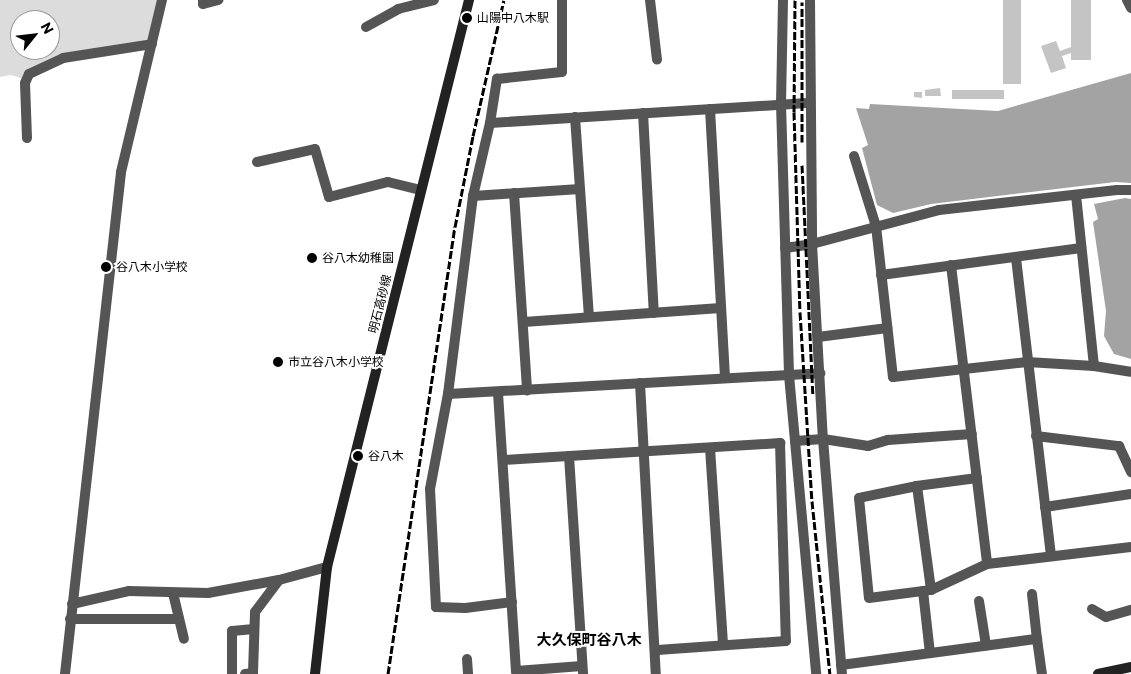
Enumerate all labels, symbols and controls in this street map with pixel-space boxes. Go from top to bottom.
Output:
north arrow [10,10,60,60]
place label: 山陽中八木駅 [477,11,549,25]
marker: 山陽中八木駅 [461,12,473,24]
text: N [38,19,58,37]
place label: 谷八木幼稚園 [322,251,394,265]
marker: 谷八木幼稚園 [306,252,318,264]
place label: 谷八木小学校 [116,260,188,274]
marker: 谷八木小学校 [100,261,112,273]
street label: 明石高砂線 [366,273,394,335]
place label: 市立谷八木小学校 [288,355,384,369]
marker: 市立谷八木小学校 [272,356,284,368]
place label: 谷八木 [368,449,404,463]
marker: 谷八木 [352,450,364,462]
district label: 大久保町谷八木 [537,631,641,649]

